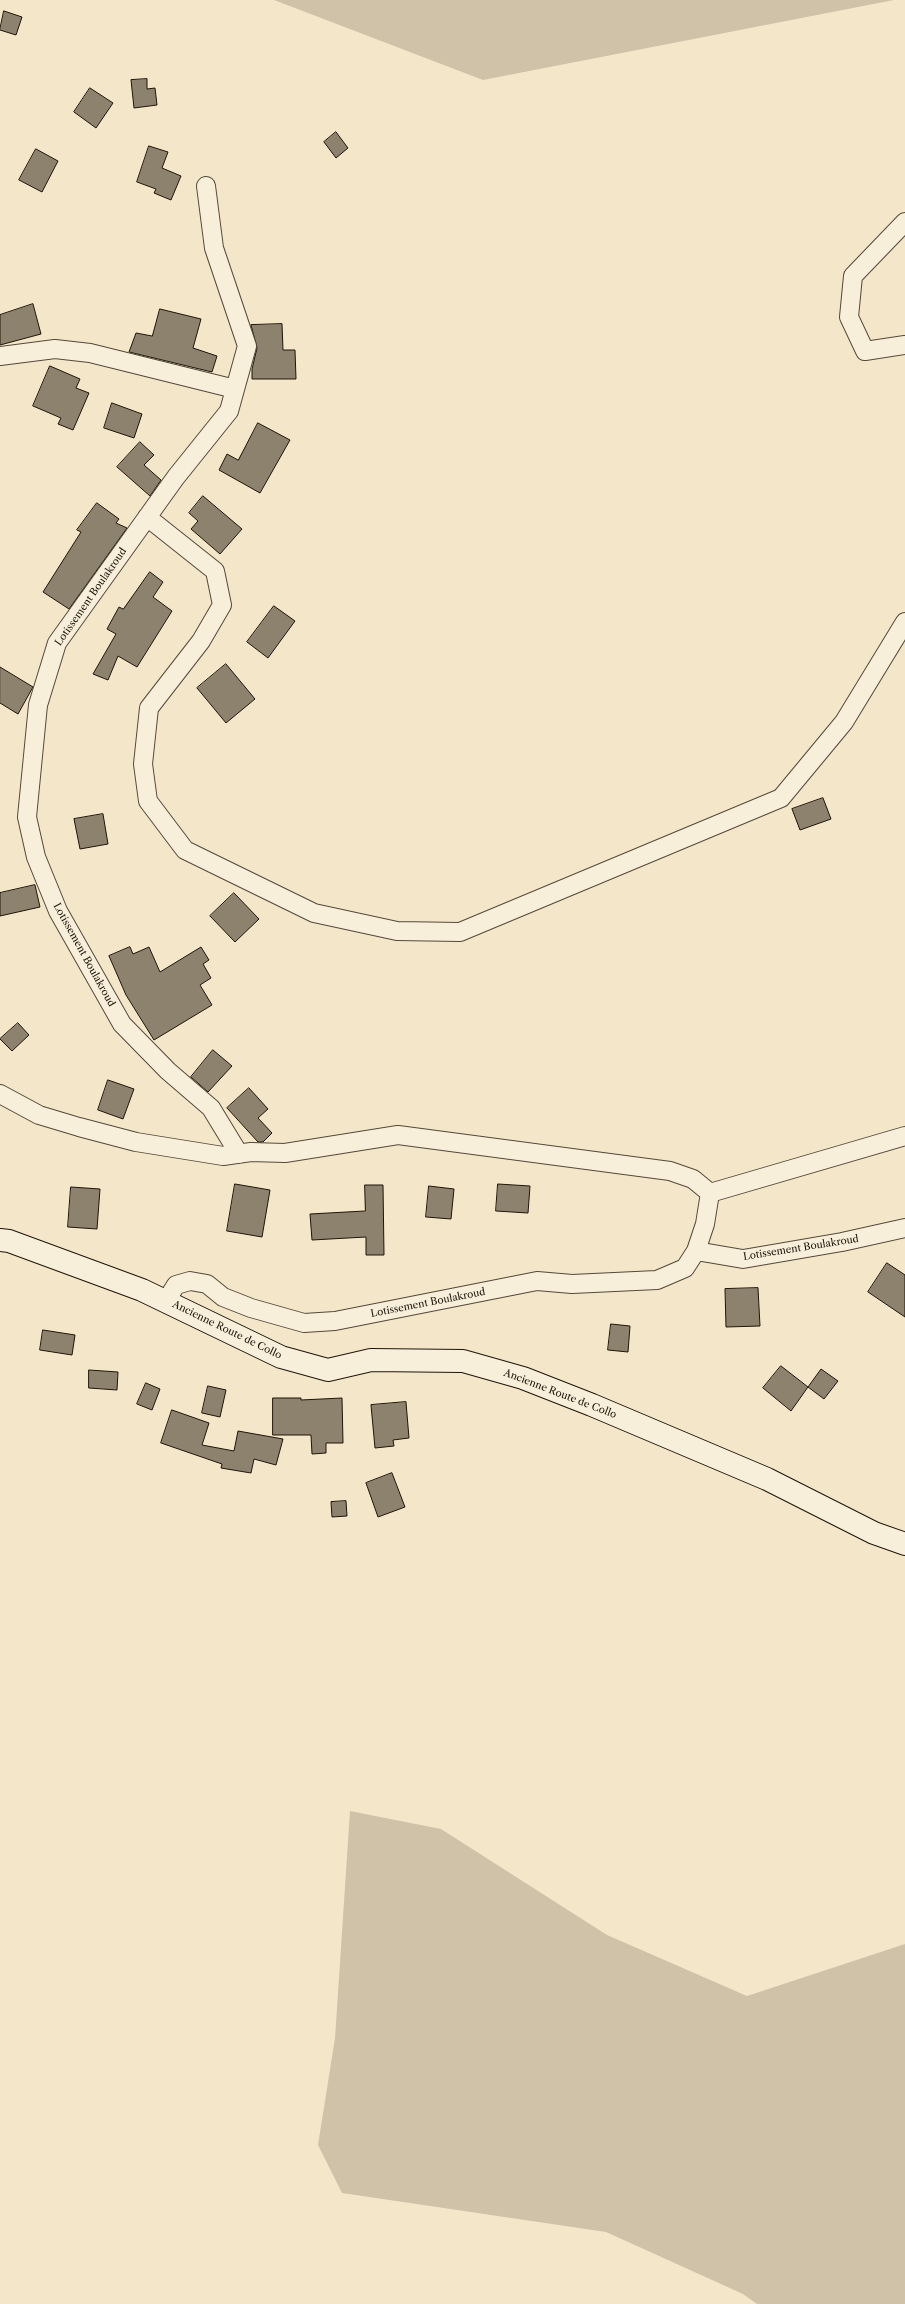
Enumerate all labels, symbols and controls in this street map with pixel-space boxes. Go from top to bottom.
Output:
street label: Lotissement Boulakroud [53,546,129,648]
street label: Lotissement Boulakroud [50,901,118,1009]
street label: Lotissement Boulakroud [742,1233,860,1263]
street label: Lotissement Boulakroud [370,1286,486,1320]
street label: Ancienne Route de Collo [170,1298,284,1362]
street label: Ancienne Route de Collo [502,1367,618,1421]

